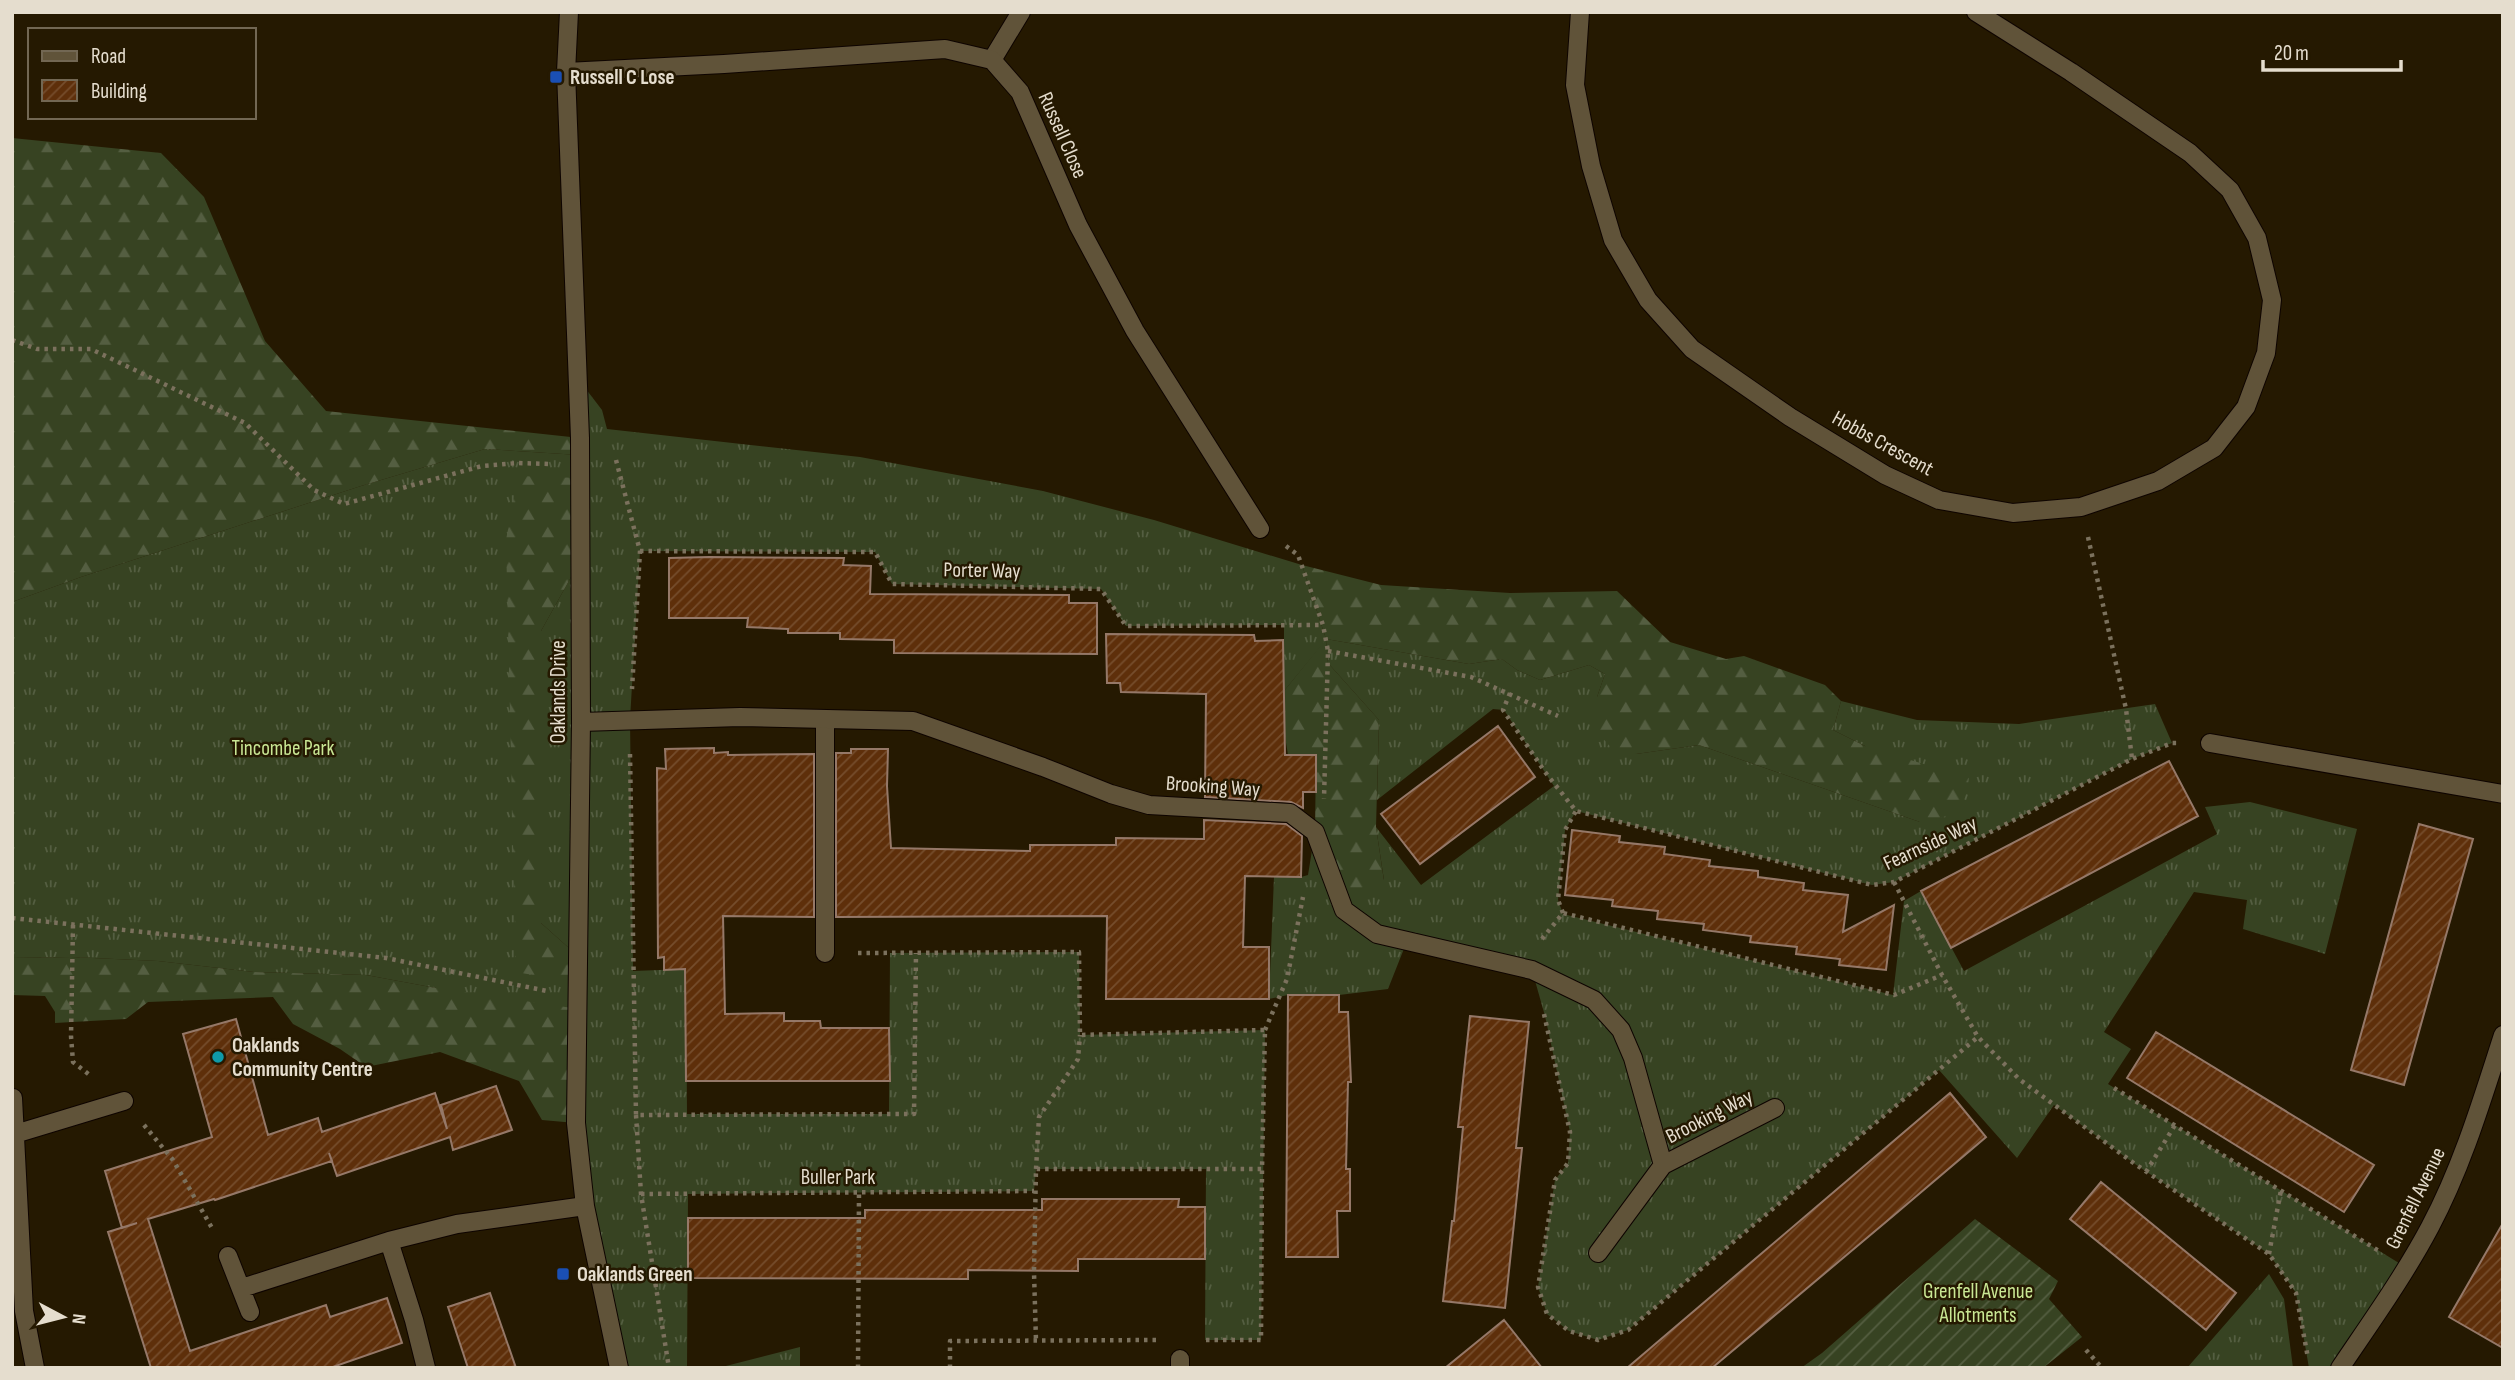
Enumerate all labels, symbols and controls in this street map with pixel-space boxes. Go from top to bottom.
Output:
legend [28,28,256,119]
scale bar [2263,28,2401,72]
text: 20 m [2274,41,2309,66]
text: Road [91,44,126,69]
place label: Russell C Lose [570,65,675,90]
marker: Russell C Lose [548,69,564,85]
text: Building [91,79,147,104]
street label: Russell Close [1032,88,1093,182]
street label: Hobbs Crescent [1828,405,1938,481]
street label: Porter Way [943,557,1021,584]
street label: Oaklands Drive [546,640,571,744]
park label: Tincombe Park [231,736,335,761]
street label: Brooking Way [1165,771,1261,802]
street label: Fearnside Way [1879,811,1981,876]
place label: Oaklands Community Centre [232,1033,373,1082]
marker: Oaklands Community Centre [210,1049,226,1065]
street label: Brooking Way [1662,1084,1757,1149]
street label: Grenfell Avenue [2380,1143,2451,1253]
street label: Buller Park [801,1165,875,1190]
place label: Oaklands Green [577,1262,693,1287]
marker: Oaklands Green [555,1266,571,1282]
park label: Grenfell Avenue Allotments [1923,1279,2033,1328]
north arrow [28,1282,98,1352]
text: N [66,1312,90,1325]

